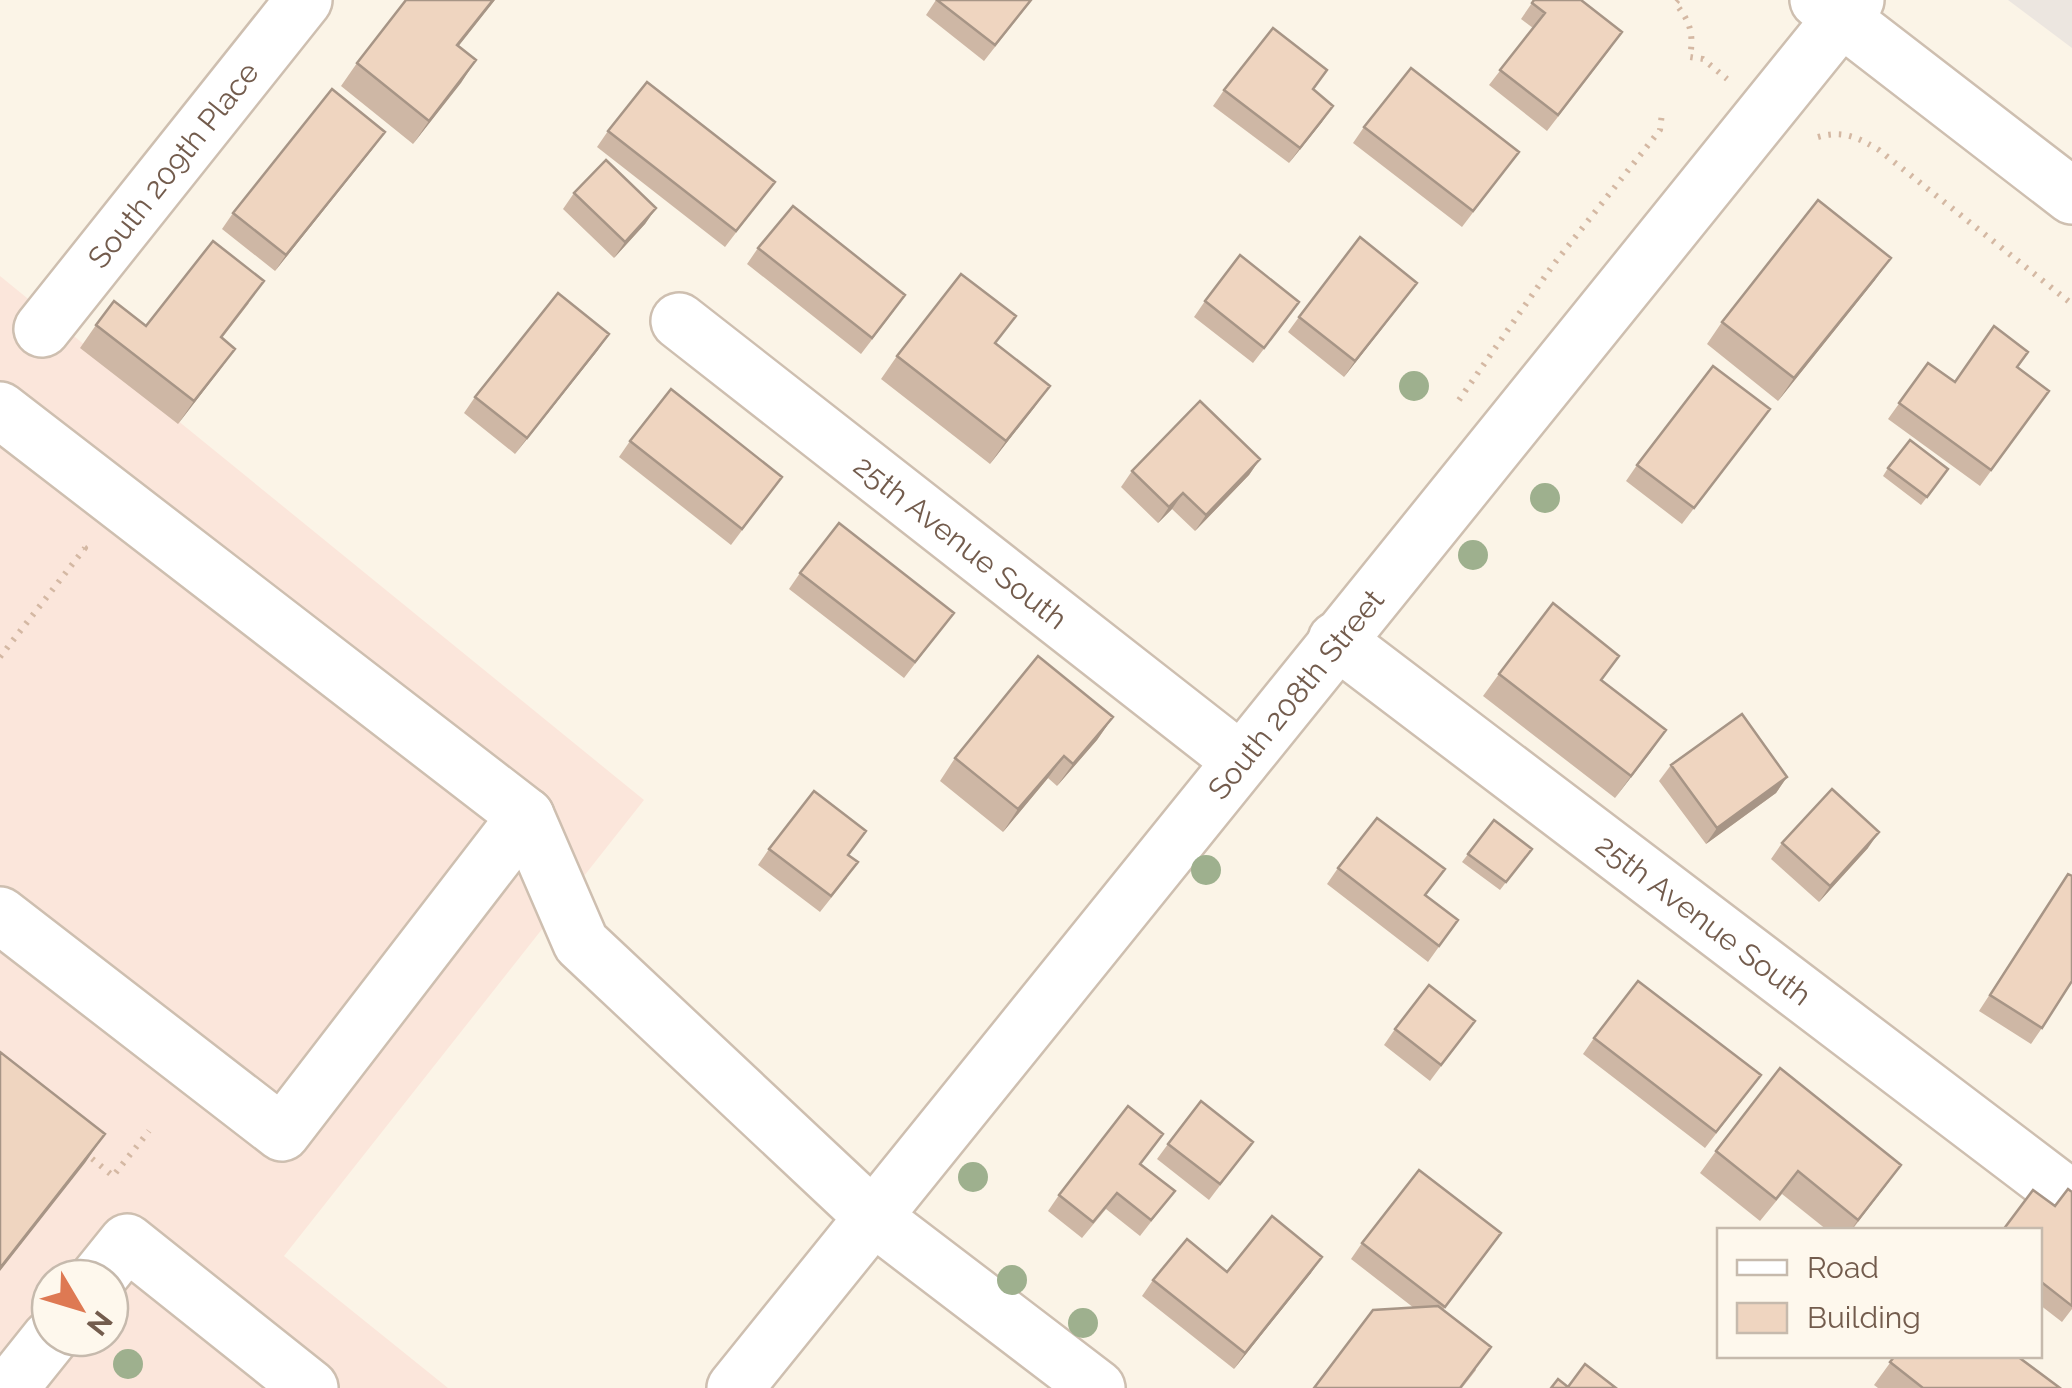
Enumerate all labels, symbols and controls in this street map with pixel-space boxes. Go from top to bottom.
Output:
street label: South 209th Place [80,55,265,275]
street label: 25th Avenue South [847,448,1074,636]
street label: South 208th Street [1200,582,1391,806]
street label: 25th Avenue South [1590,827,1818,1012]
legend [1717,1228,2042,1358]
text: Road [1807,1250,1879,1285]
north arrow [30,1258,130,1358]
text: Building [1807,1300,1921,1335]
text: N [80,1305,119,1342]

